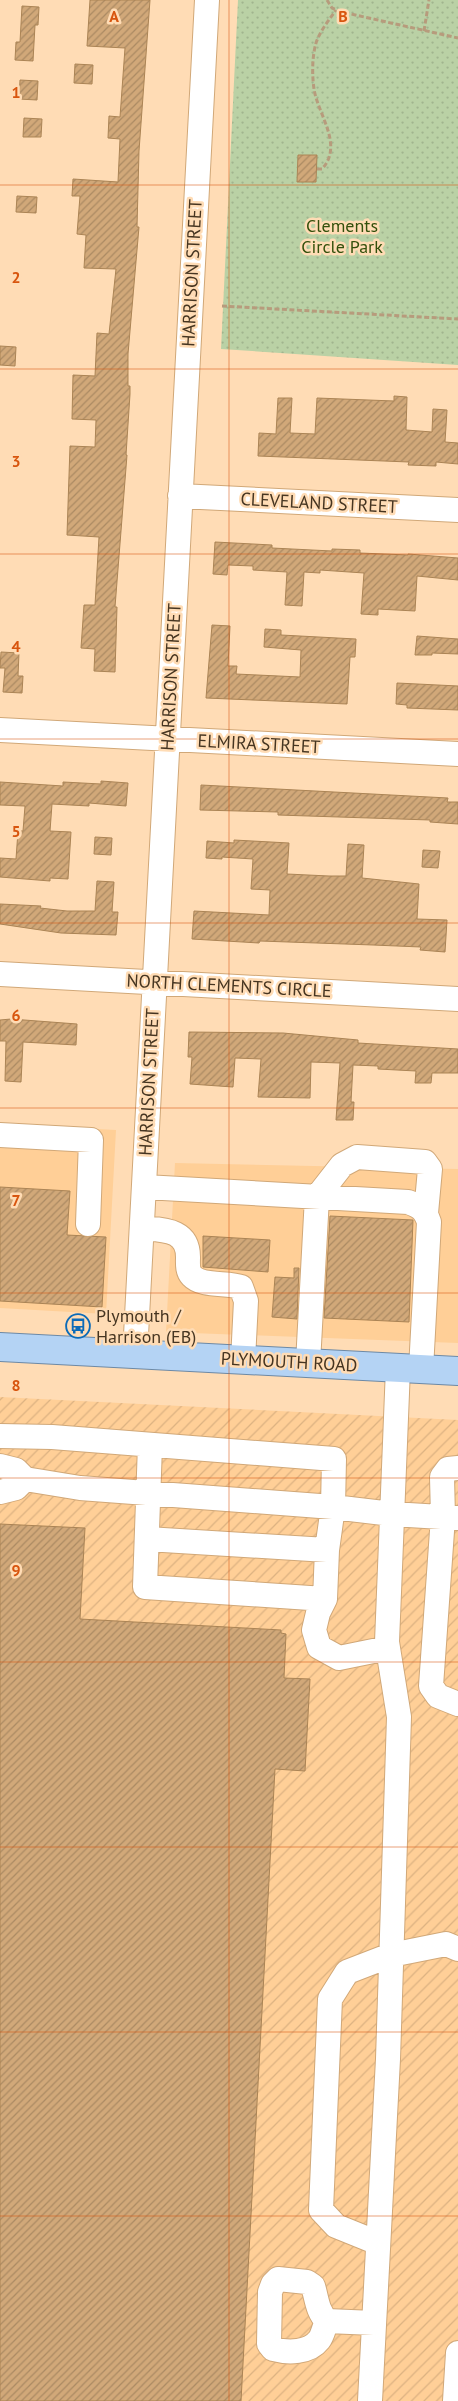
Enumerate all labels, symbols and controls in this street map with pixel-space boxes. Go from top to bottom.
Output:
text: A [109,6,119,26]
text: B [338,6,348,26]
text: 1 [11,82,21,102]
street label: HARRISON STREET [176,199,207,347]
park label: Clements Circle Park [301,214,383,258]
text: 2 [11,267,21,287]
text: 3 [11,451,21,471]
street label: CLEVELAND STREET [240,487,398,518]
street label: HARRISON STREET [155,603,186,751]
text: 4 [11,636,21,656]
street label: ELMIRA STREET [197,729,321,758]
text: 5 [11,821,21,841]
street label: NORTH CLEMENTS CIRCLE [126,969,332,1002]
text: 6 [11,1005,21,1025]
street label: HARRISON STREET [133,1008,164,1156]
text: 7 [11,1190,21,1210]
place label: Plymouth / Harrison (EB) [96,1304,196,1348]
bus stop icon: Plymouth / Harrison (EB) [65,1313,91,1339]
street label: PLYMOUTH ROAD [220,1346,358,1377]
text: 8 [11,1375,21,1395]
text: 9 [11,1560,21,1580]

